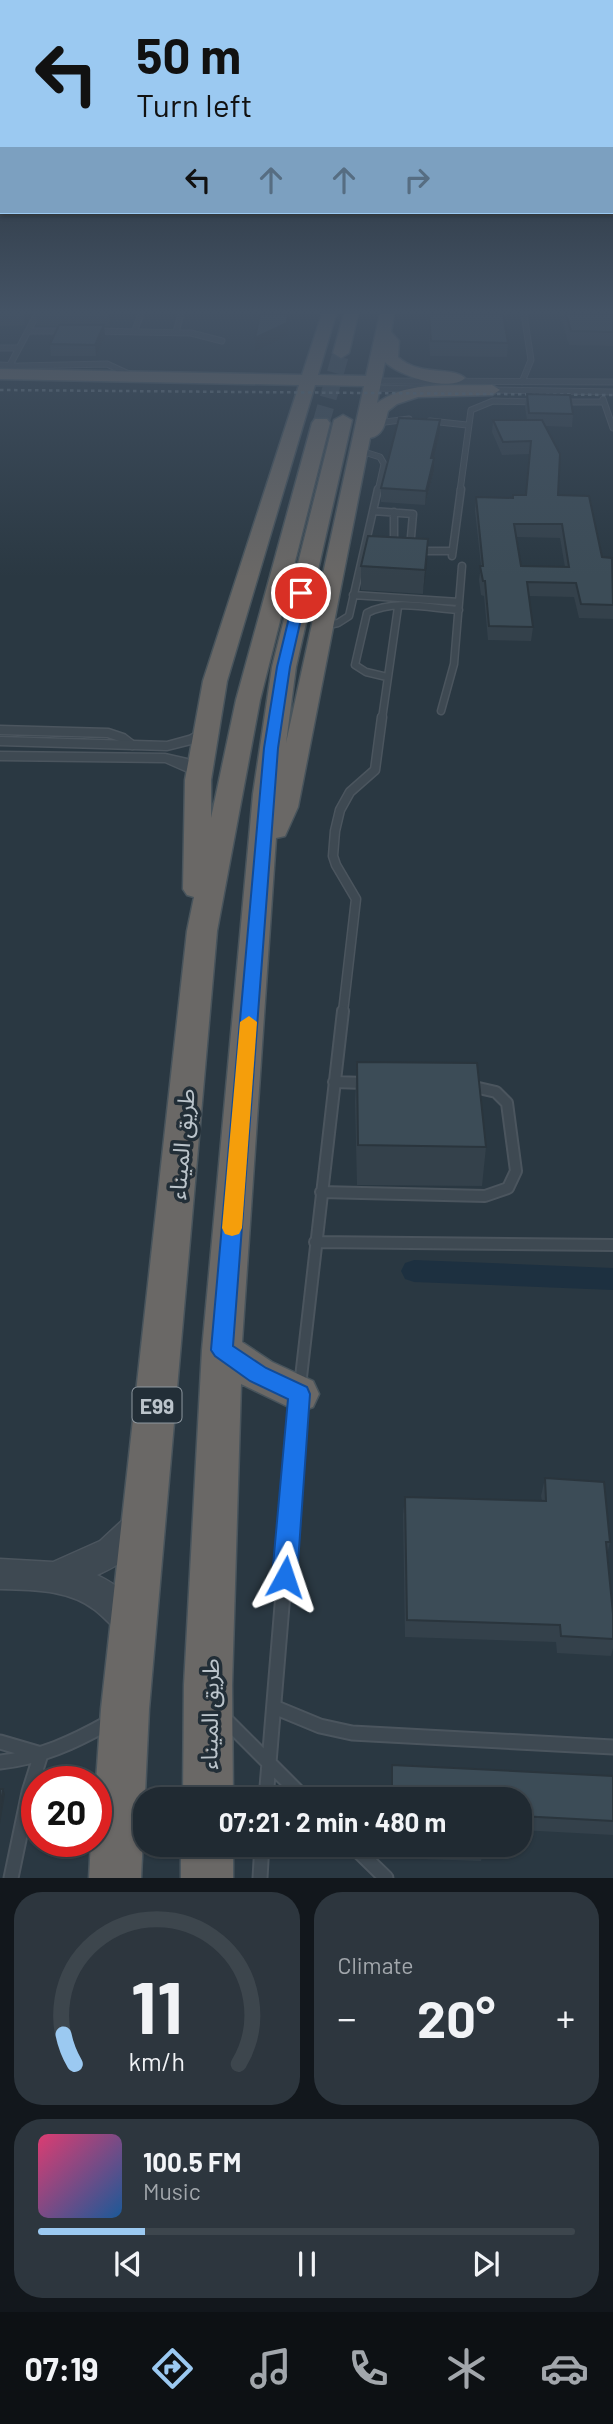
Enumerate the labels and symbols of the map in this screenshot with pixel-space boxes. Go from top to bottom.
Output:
pin [271,563,331,623]
street label: طريق الميناء [162,1087,201,1201]
road number: E99 [132,1388,182,1422]
position arrow [248,1540,322,1614]
street label: طريق الميناء [194,1658,225,1770]
speed limit sign: 20 [21,1766,112,1857]

